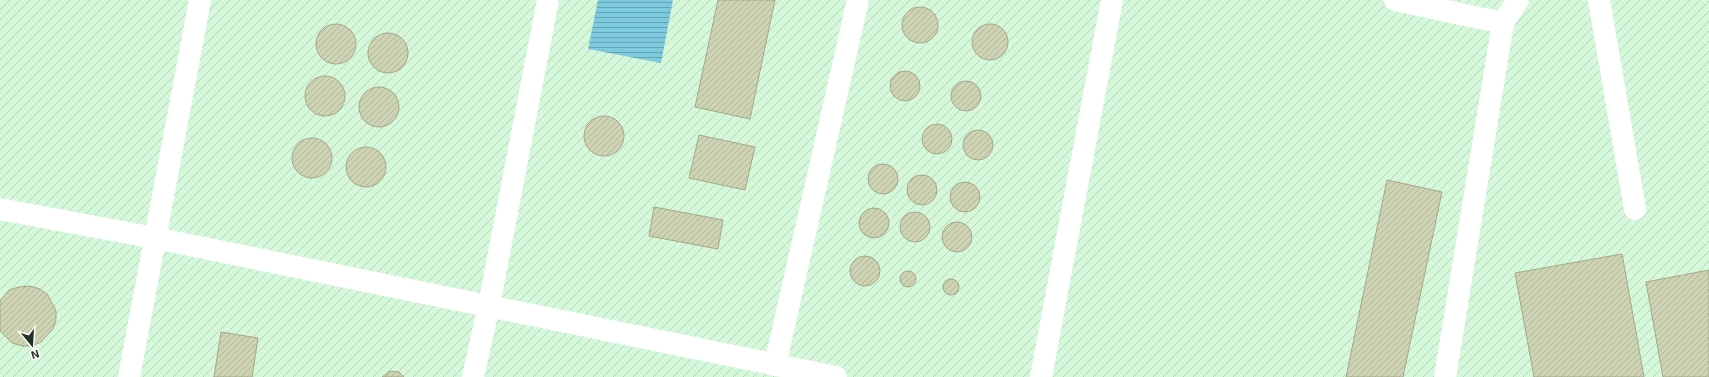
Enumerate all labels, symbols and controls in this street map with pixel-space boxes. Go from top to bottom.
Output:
north arrow [12,325,52,365]
text: N [29,348,41,362]

